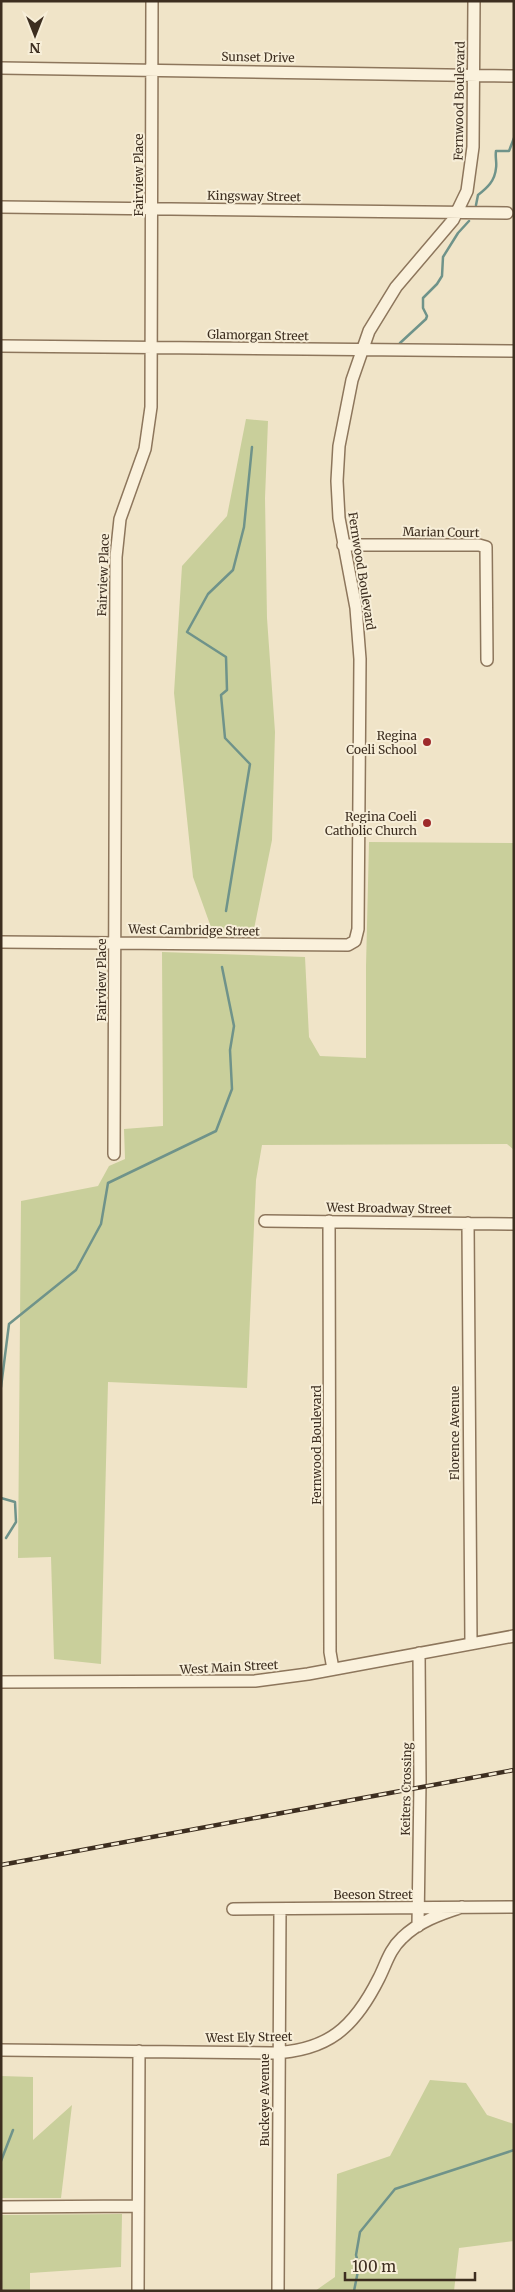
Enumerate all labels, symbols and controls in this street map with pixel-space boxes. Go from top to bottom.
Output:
north arrow [10,10,60,60]
text: N [29,39,41,57]
street label: Fernwood Boulevard [450,41,468,161]
street label: Sunset Drive [221,49,295,65]
street label: Fairview Place [131,134,146,216]
street label: Kingsway Street [207,188,301,204]
street label: Glamorgan Street [207,327,309,343]
street label: Fernwood Boulevard [345,511,379,631]
street label: Marian Court [402,524,480,540]
street label: Fairview Place [94,533,112,617]
place label: Regina Coeli School [346,728,418,757]
marker: Regina Coeli School [421,736,433,748]
place label: Regina Coeli Catholic Church [325,809,417,838]
marker: Regina Coeli Catholic Church [421,817,433,829]
street label: West Cambridge Street [127,921,260,939]
street label: Fairview Place [94,939,109,1021]
street label: West Broadway Street [325,1199,452,1217]
street label: Fernwood Boulevard [309,1385,324,1505]
street label: Florence Avenue [447,1386,462,1480]
street label: West Main Street [178,1657,279,1677]
street label: Keiters Crossing [398,1741,414,1836]
street label: Beeson Street [333,1887,413,1902]
street label: West Ely Street [205,2029,293,2045]
street label: Buckeye Avenue [257,2053,272,2147]
scale bar [345,2250,475,2282]
text: 100 m [352,2257,396,2276]

